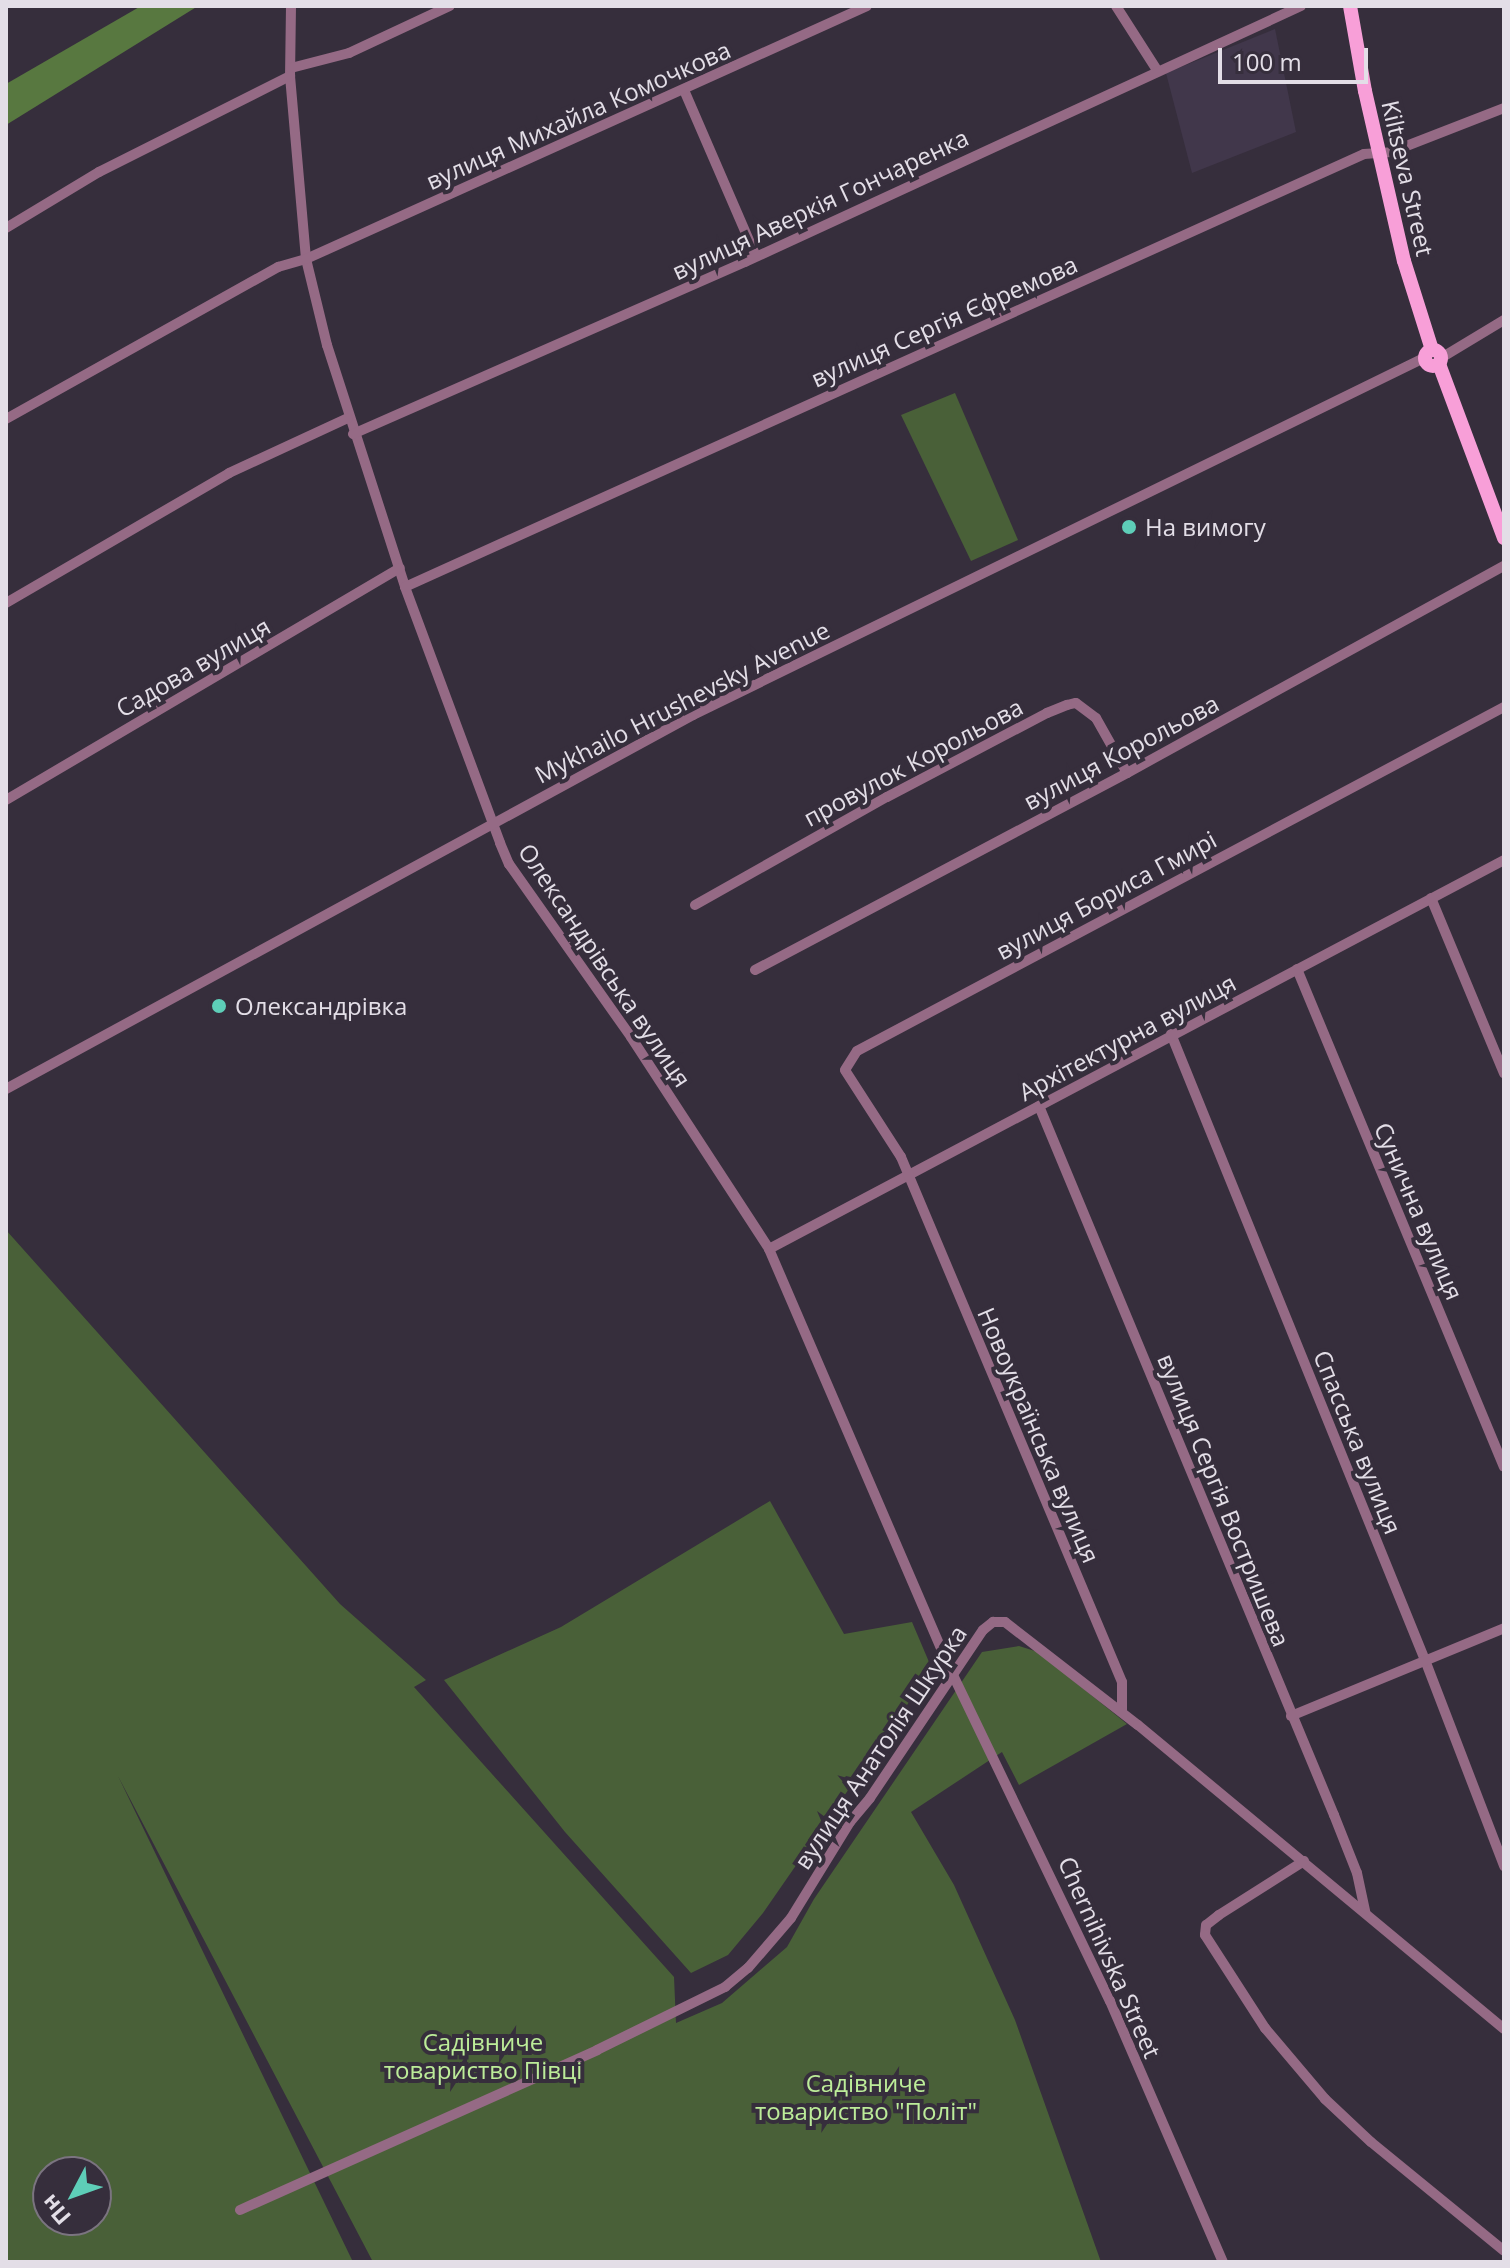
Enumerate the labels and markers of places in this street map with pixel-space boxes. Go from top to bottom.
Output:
place label: На вимогу [1145,513,1266,541]
marker: На вимогу [1120,518,1138,536]
place label: Олександрівка [235,992,407,1020]
marker: Олександрівка [210,997,228,1015]

